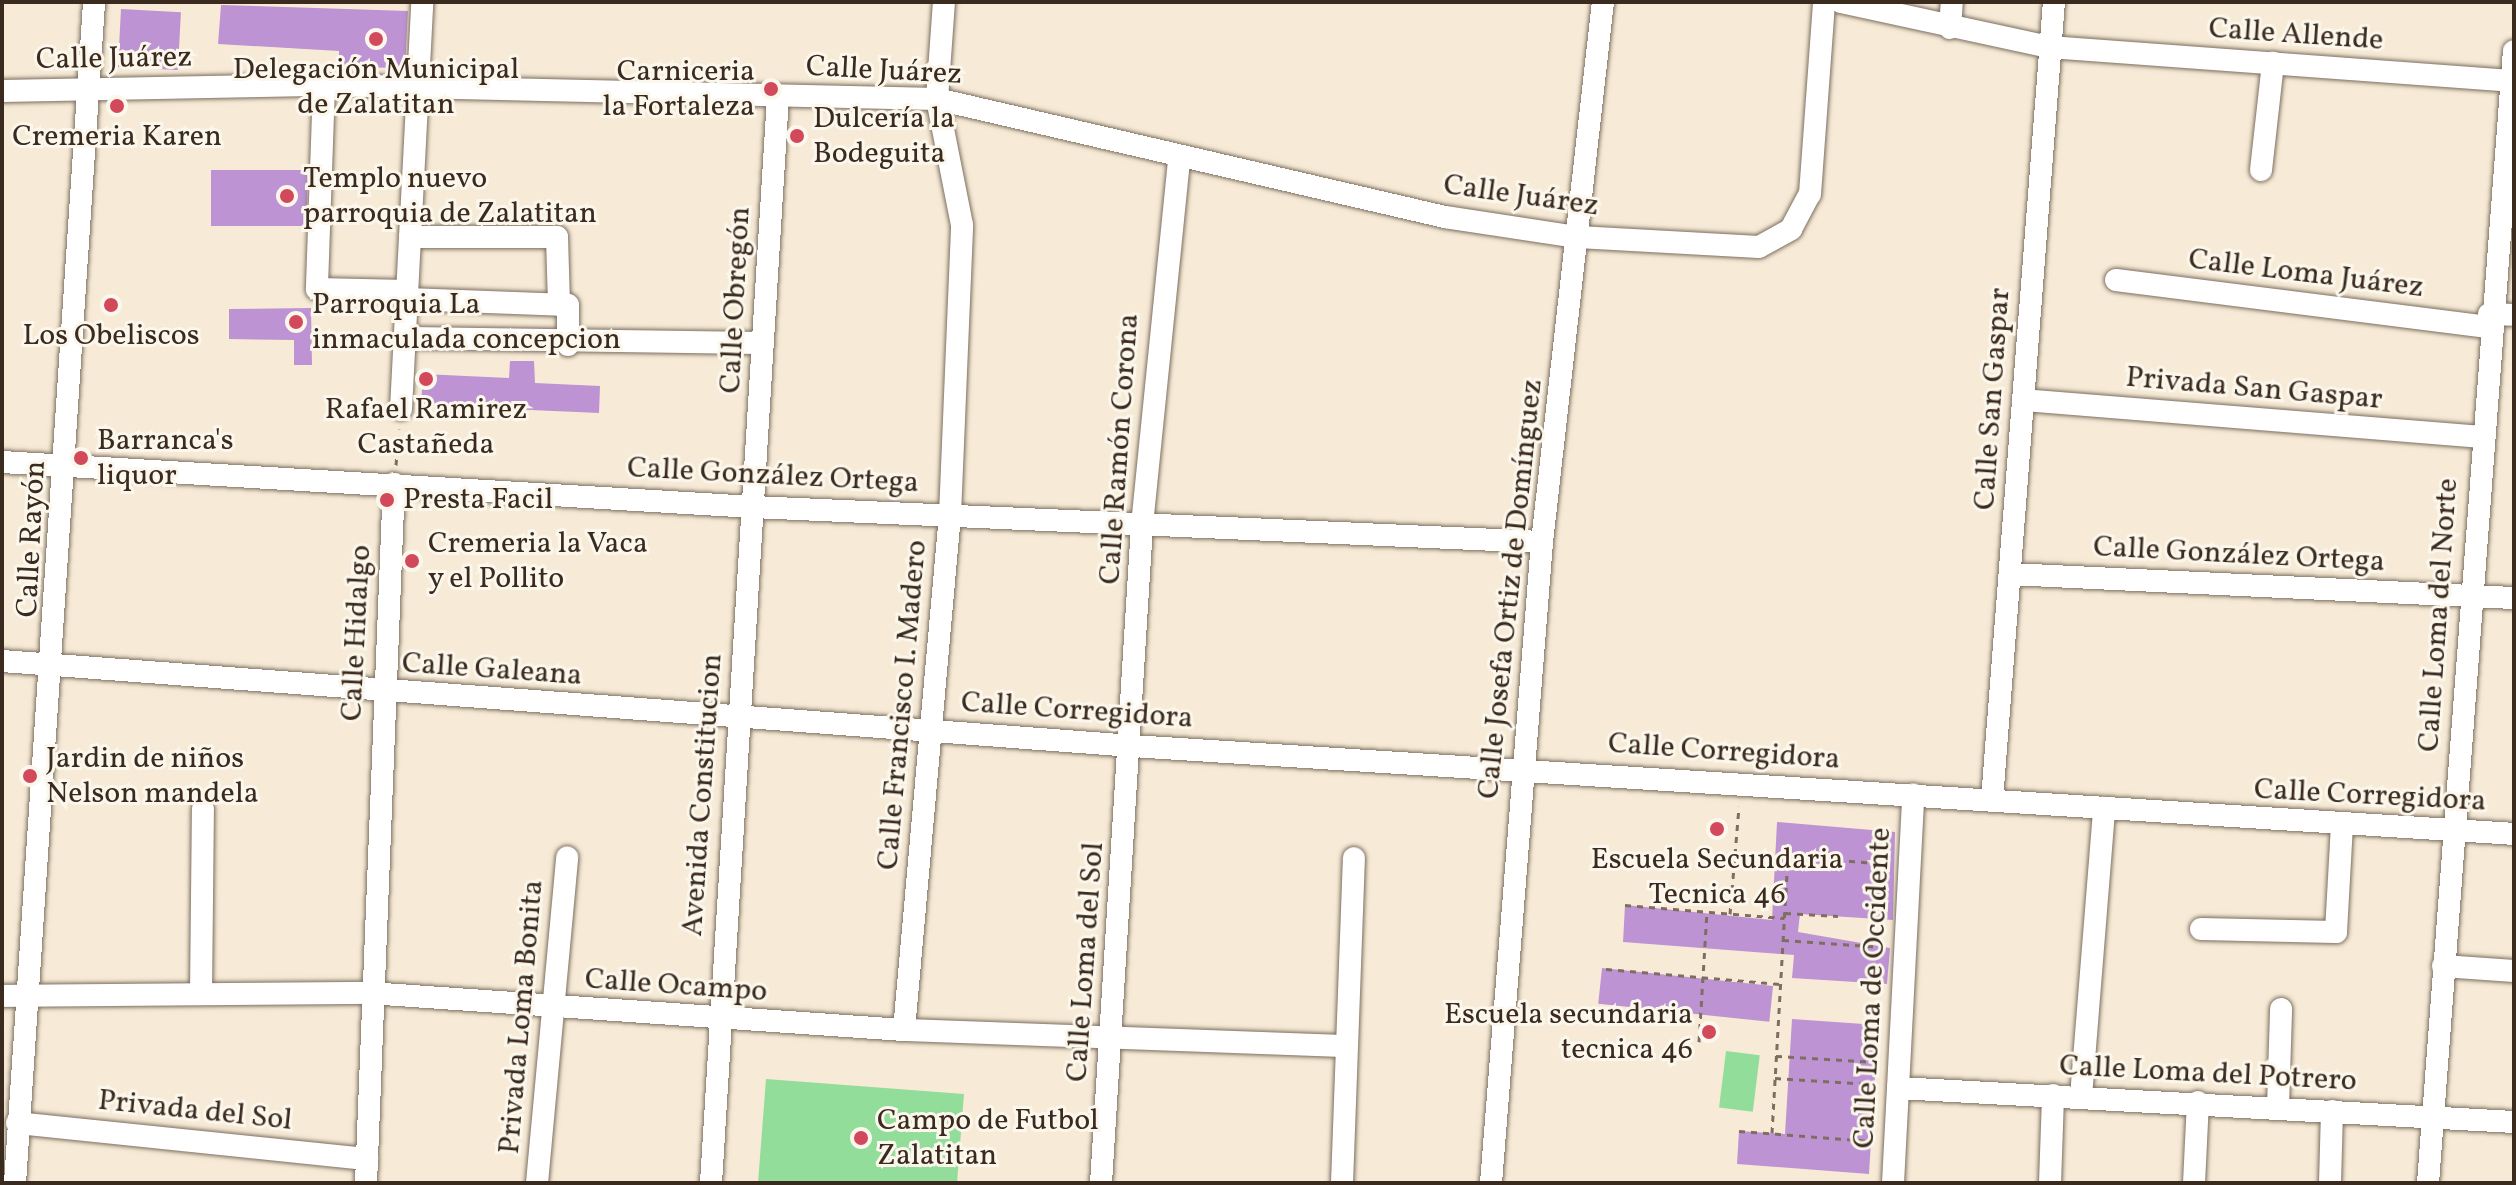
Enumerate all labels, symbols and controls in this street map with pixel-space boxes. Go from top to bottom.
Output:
street label: Calle Allende [2207,11,2385,59]
marker: Delegación Municipal de Zalatitan [367,30,385,48]
street label: Calle Juárez [36,40,192,78]
street label: Calle Juárez [805,49,963,93]
place label: Delegación Municipal de Zalatitan [233,52,519,122]
place label: Carniceria la Fortaleza [603,54,755,124]
marker: Carniceria la Fortaleza [762,80,780,98]
marker: Cremeria Karen [108,97,126,115]
place label: Dulcería la Bodeguita [813,101,955,172]
place label: Cremeria Karen [12,119,222,155]
marker: Dulcería la Bodeguita [788,127,806,145]
place label: Templo nuevo parroquia de Zalatitan [303,161,597,232]
street label: Calle Juárez [1441,167,1601,225]
marker: Templo nuevo parroquia de Zalatitan [278,187,296,205]
street label: Calle Obregón [713,206,759,394]
street label: Calle Loma Juárez [2186,242,2426,306]
place label: Parroquia La inmaculada concepcion [312,287,621,358]
street label: Calle San Gaspar [1967,287,2019,511]
marker: Los Obeliscos [102,296,120,314]
street label: Calle Ramón Corona [1093,312,1147,586]
marker: Parroquia La inmaculada concepcion [287,313,305,331]
place label: Los Obeliscos [22,318,200,354]
street label: Privada San Gaspar [2124,360,2384,418]
marker: Rafael Ramirez Castañeda [417,370,435,388]
street label: Calle Josefa Ortiz de Domínguez [1471,377,1551,801]
place label: Rafael Ramirez Castañeda [325,392,527,462]
place label: Barranca's liquor [97,423,234,494]
marker: Barranca's liquor [72,449,90,467]
street label: Calle González Ortega [626,450,920,502]
street label: Calle Rayón [10,460,54,618]
street label: Calle Loma del Norte [2411,477,2467,753]
place label: Presta Facil [403,482,553,518]
marker: Presta Facil [378,491,396,509]
place label: Cremeria la Vaca y el Pollito [428,526,649,596]
street label: Calle González Ortega [2092,529,2386,581]
street label: Calle Francisco I. Madero [871,539,935,871]
street label: Calle Hidalgo [334,544,380,722]
marker: Cremeria la Vaca y el Pollito [403,552,421,570]
street label: Calle Galeana [401,646,583,694]
street label: Avenida Constitucion [675,652,731,938]
street label: Calle Corregidora [960,685,1194,737]
street label: Calle Corregidora [1607,726,1841,778]
place label: Jardin de niños Nelson mandela [46,741,259,812]
marker: Jardin de niños Nelson mandela [21,767,39,785]
street label: Calle Corregidora [2253,772,2487,820]
marker: Escuela Secundaria Tecnica 46 [1708,820,1726,838]
street label: Calle Loma de Occidente [1847,827,1899,1149]
street label: Calle Loma del Sol [1060,841,1112,1083]
place label: Escuela Secundaria Tecnica 46 [1591,842,1843,912]
street label: Privada Loma Bonita [492,878,552,1156]
street label: Calle Ocampo [584,962,768,1010]
place label: Escuela secundaria tecnica 46 [1444,997,1693,1068]
marker: Escuela secundaria tecnica 46 [1700,1023,1718,1041]
street label: Calle Loma del Potrero [2058,1048,2358,1100]
street label: Privada del Sol [96,1083,294,1139]
place label: Campo de Futbol Zalatitan [877,1103,1099,1174]
marker: Campo de Futbol Zalatitan [852,1129,870,1147]

